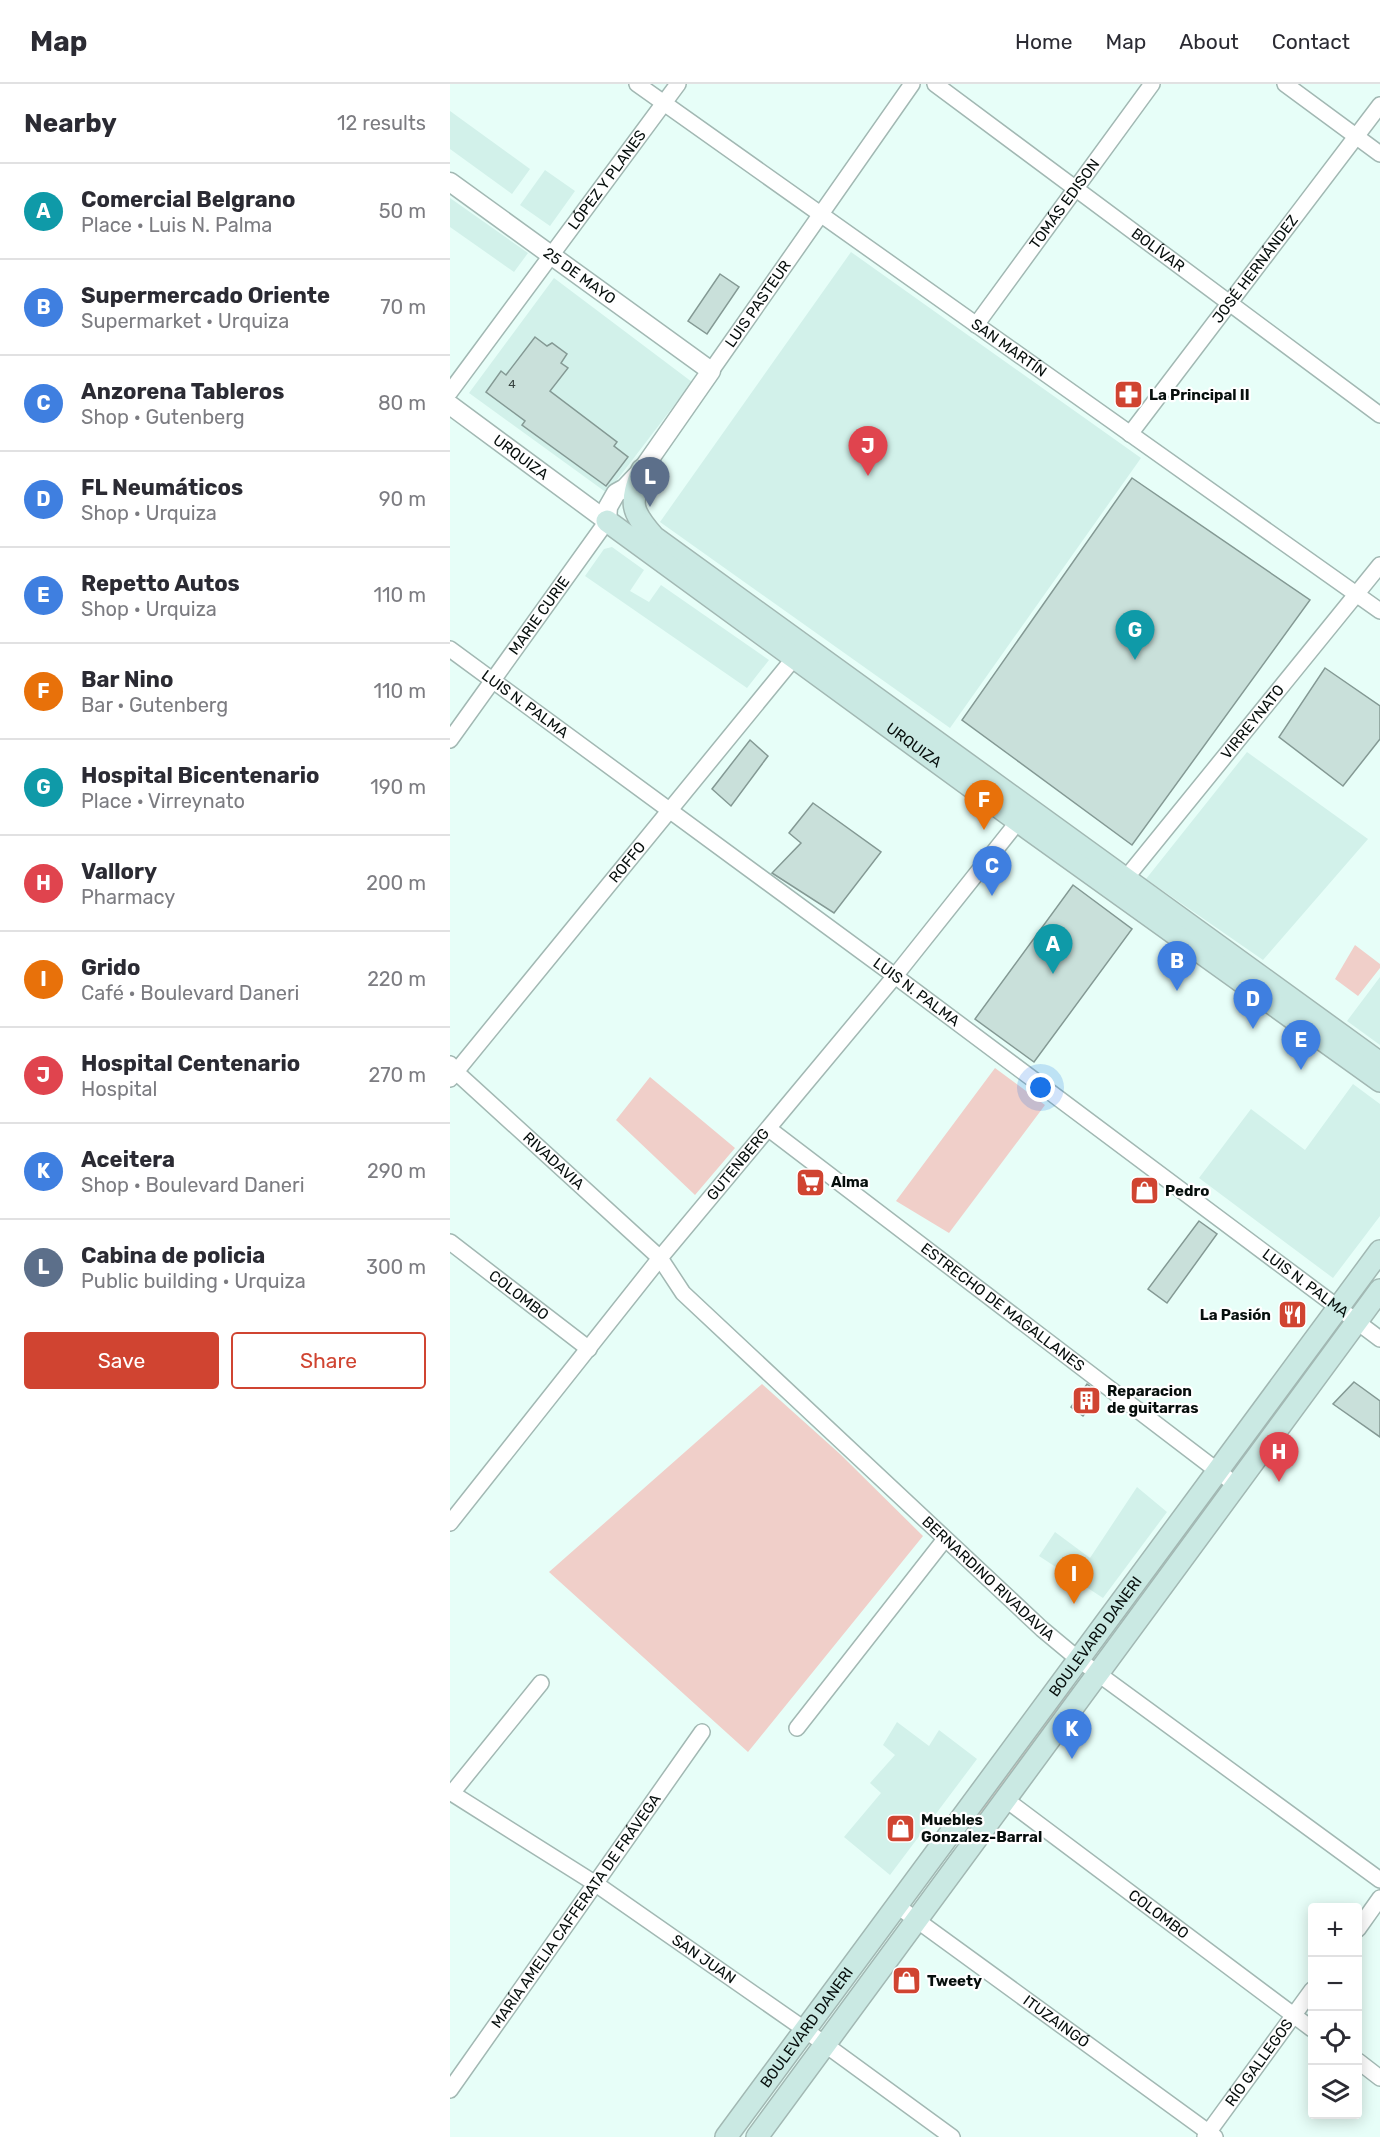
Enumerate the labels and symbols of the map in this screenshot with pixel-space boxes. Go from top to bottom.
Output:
street label: LÓPEZ Y PLANES [564,126,650,233]
street label: TOMÁS EDISON [1026,155,1103,252]
street label: JOSÉ HERNÁNDEZ [1208,212,1302,327]
street label: BOLÍVAR [1128,224,1188,276]
street label: 25 DE MAYO [540,244,619,308]
street label: LUIS PASTEUR [721,257,795,351]
street label: SAN MARTÍN [968,315,1050,381]
house number: 4 [508,377,516,391]
pharmacy icon: La Principal II [1112,379,1144,411]
place label: La Principal II [1149,386,1250,404]
pin: J [848,426,888,476]
street label: URQUIZA [490,431,552,484]
pin: L [630,458,670,507]
street label: MARIE CURIE [505,573,573,658]
pin: G [1116,610,1154,660]
street label: LUIS N. PALMA [478,666,572,742]
street label: VIRREYNATO [1217,681,1288,763]
street label: URQUIZA [883,719,945,771]
pin: F [964,780,1004,830]
street label: ROFFO [605,838,649,886]
pin: C [972,846,1012,896]
pin: A [1034,924,1072,974]
pin: B [1158,942,1196,991]
street label: LUIS N. PALMA [870,954,963,1030]
pin: D [1234,980,1272,1029]
pin: E [1282,1020,1320,1070]
your location [1026,1073,1055,1102]
street label: GUTENBERG [703,1125,773,1204]
street label: RIVADAVIA [519,1128,588,1193]
supermarket icon: Alma [794,1166,826,1198]
place label: Alma [831,1173,869,1191]
shop icon: Pedro [1128,1175,1160,1207]
place label: Pedro [1165,1182,1209,1200]
street label: ESTRECHO DE MAGALLANES [917,1239,1088,1375]
street label: LUIS N. PALMA [1259,1245,1352,1321]
street label: COLOMBO [485,1266,552,1324]
restaurant icon: La Pasión [1276,1299,1308,1331]
place label: La Pasión [1200,1306,1271,1324]
place label: Reparacion de guitarras [1107,1382,1198,1417]
building icon: Reparacion de guitarras [1070,1384,1102,1416]
pin: H [1260,1432,1298,1482]
street label: BERNARDINO RIVADAVIA [918,1512,1058,1645]
pin: I [1054,1554,1094,1604]
street label: BOULEVARD DANERI [1045,1572,1145,1700]
pin: K [1052,1710,1092,1759]
street label: MARÍA AMELIA CAFFERATA DE FRÁVEGA [488,1790,665,2031]
place label: Muebles Gonzalez-Barral [921,1811,1042,1846]
shop icon: Muebles Gonzalez-Barral [884,1813,916,1845]
street label: COLOMBO [1125,1886,1192,1943]
street label: SAN JUAN [668,1931,739,1988]
street label: BOULEVARD DANERI [757,1964,857,2091]
shop icon: Tweety [890,1965,922,1997]
place label: Tweety [927,1972,982,1990]
street label: ITUZAINGÓ [1020,1991,1093,2051]
street label: RÍO GALLEGOS [1221,2015,1297,2110]

